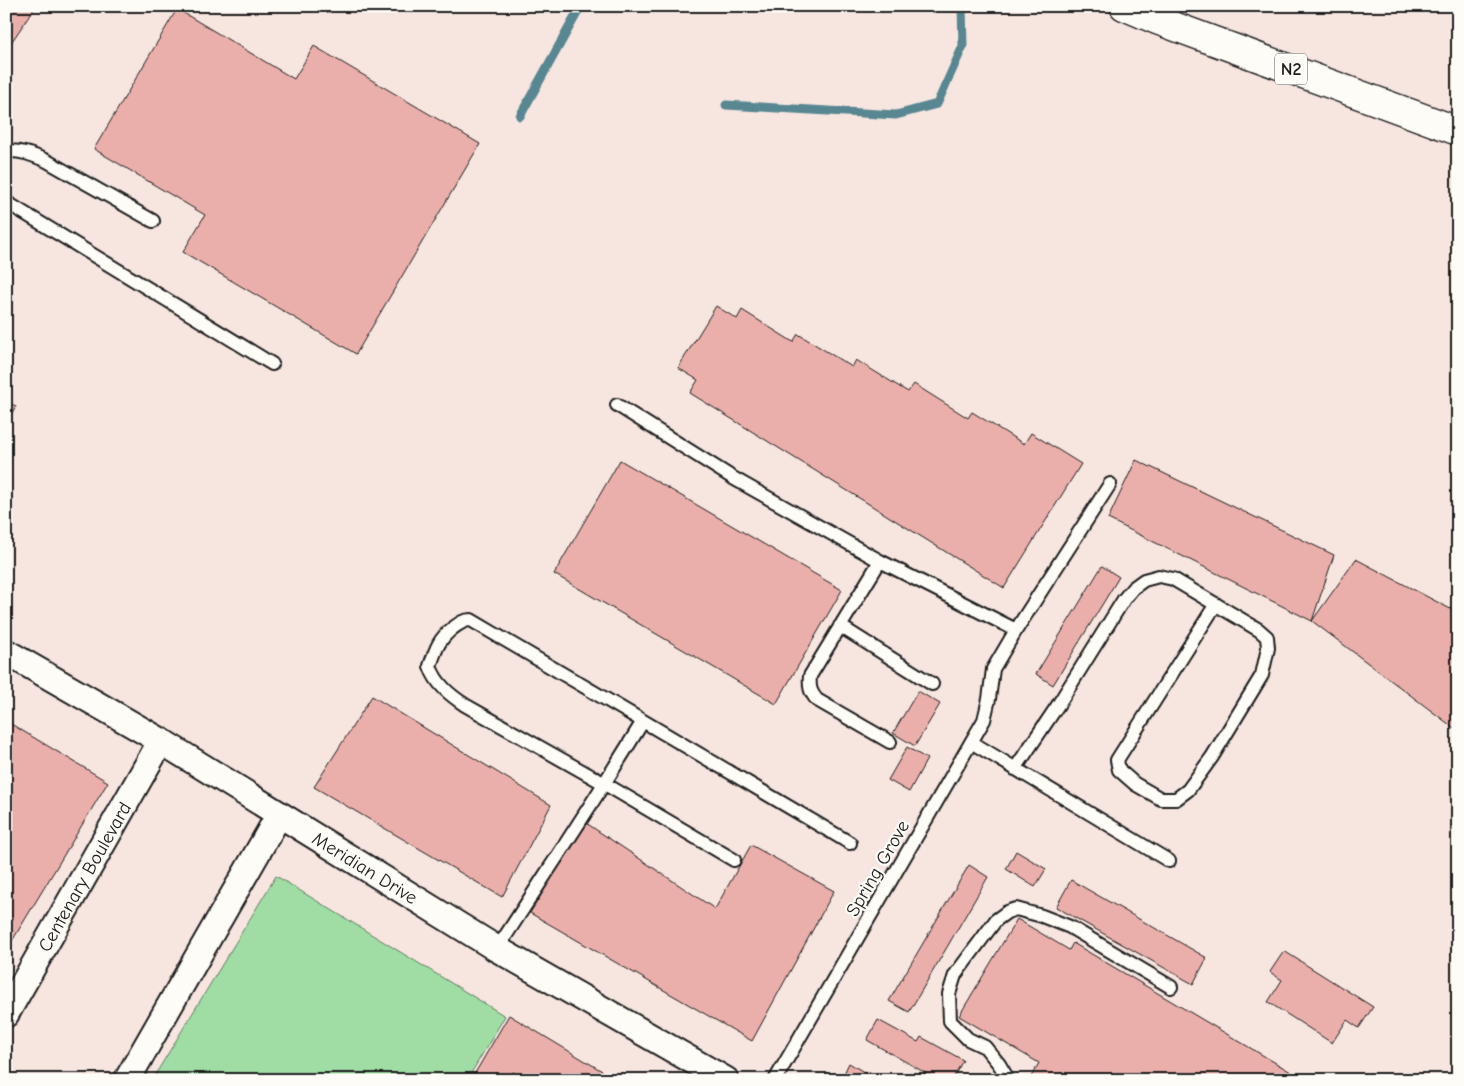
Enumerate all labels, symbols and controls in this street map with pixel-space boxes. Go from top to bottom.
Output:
road number: N2 [1275,54,1307,85]
street label: Centenary Boulevard [34,798,136,956]
street label: Spring Grove [842,817,914,920]
street label: Meridian Drive [308,828,421,909]

